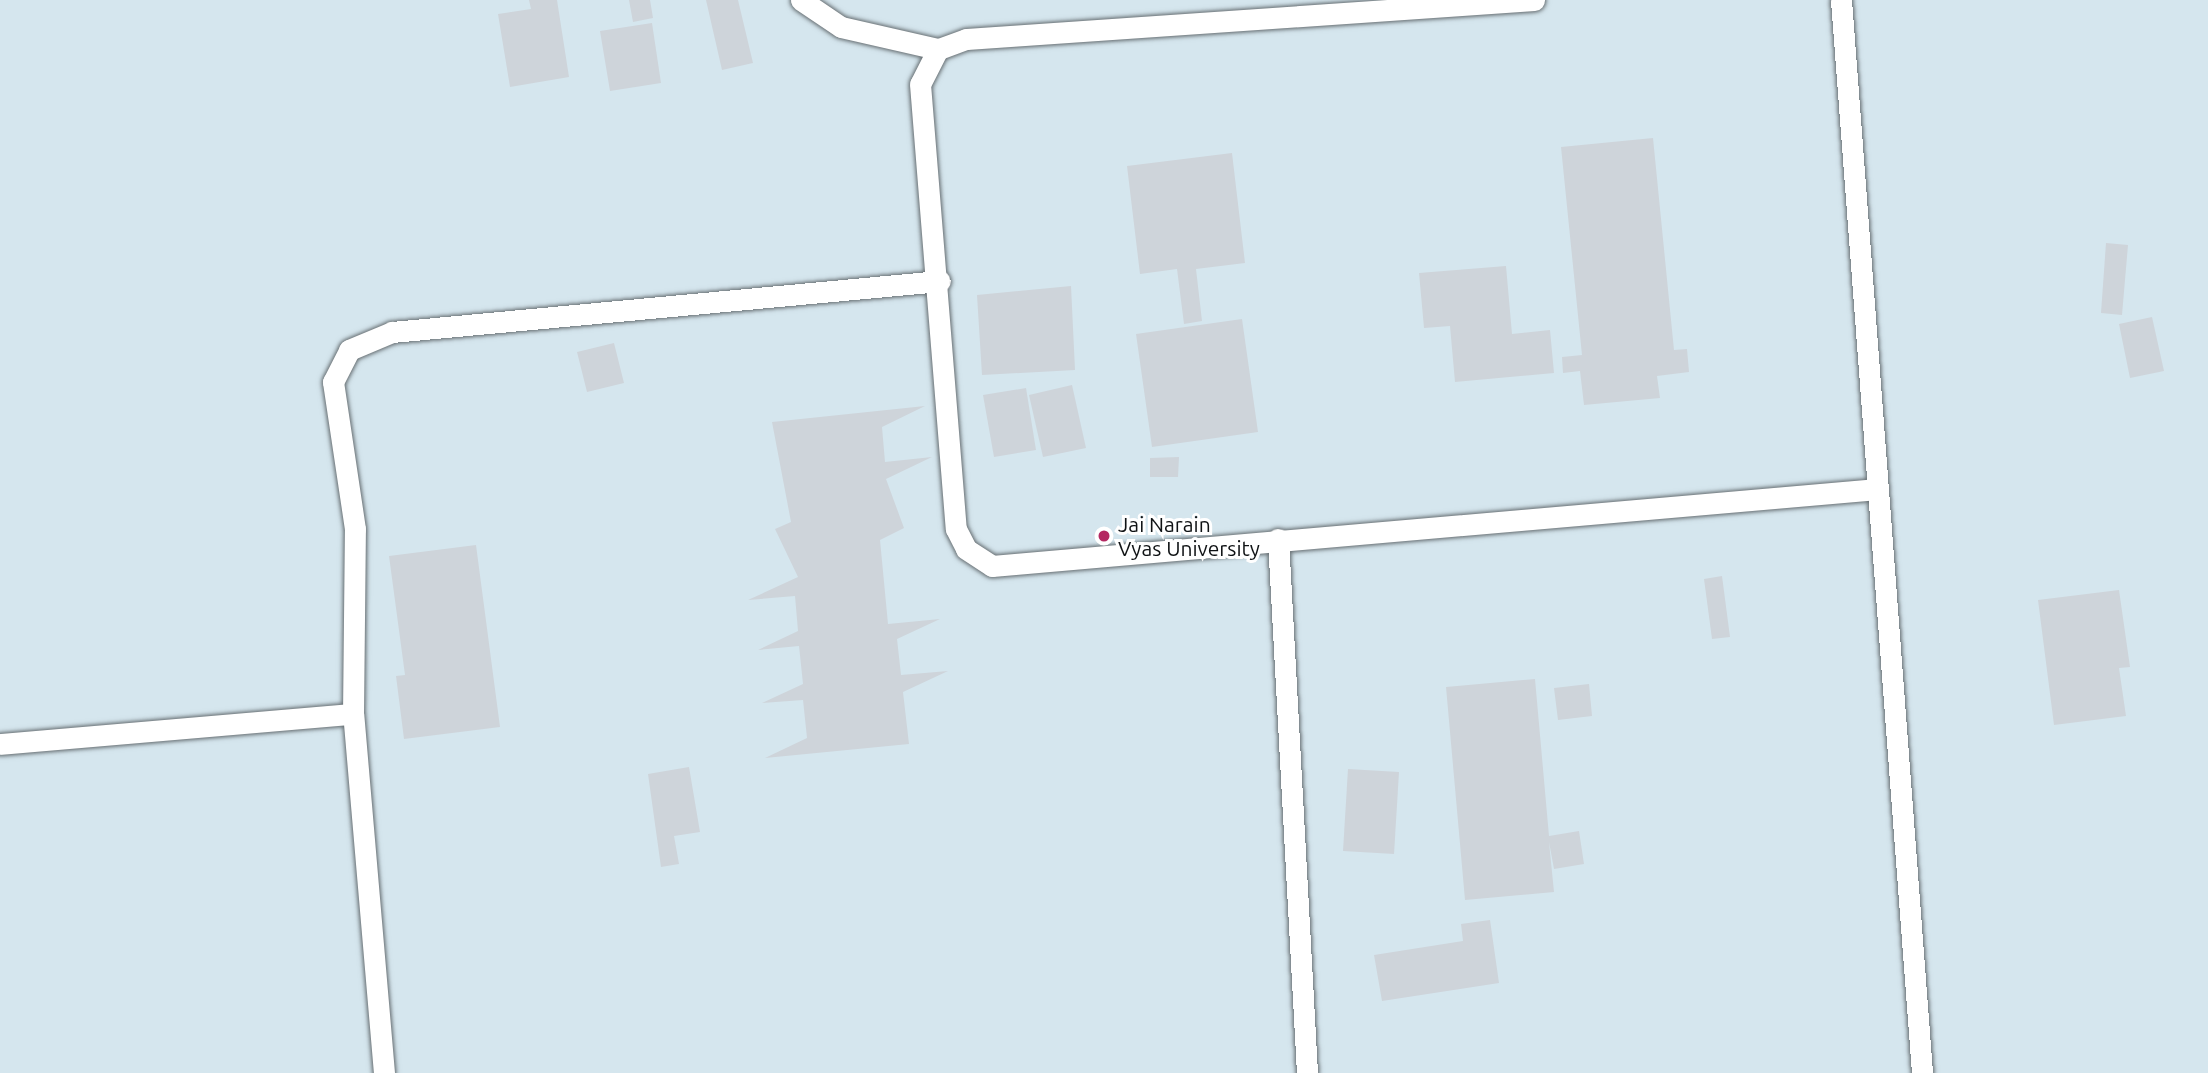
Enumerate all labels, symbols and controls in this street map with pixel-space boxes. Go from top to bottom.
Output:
place label: Jai Narain Vyas University [1118,511,1260,561]
marker: Jai Narain Vyas University [1096,528,1112,544]

